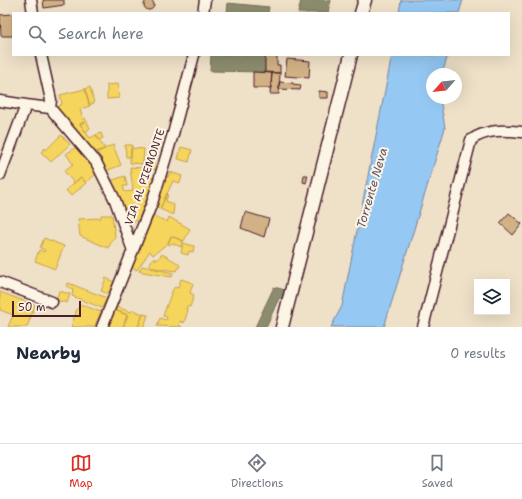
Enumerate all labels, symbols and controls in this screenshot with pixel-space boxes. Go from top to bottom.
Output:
search box [12,12,510,56]
icon: search [26,23,48,45]
text: Search here [58,24,144,44]
north arrow [426,68,462,104]
street label: VIA AL PIEMONTE [121,127,169,227]
water label: Torrente Neva [353,146,391,230]
map controls [474,279,510,315]
button: layers [474,279,510,315]
scale bar [12,299,81,318]
text: 50 m [18,300,46,315]
text: Nearby [16,342,81,364]
text: 0 results [450,345,506,362]
tab: Map [69,452,93,491]
tab: Directions [231,452,283,491]
tab: Saved [422,452,453,491]

